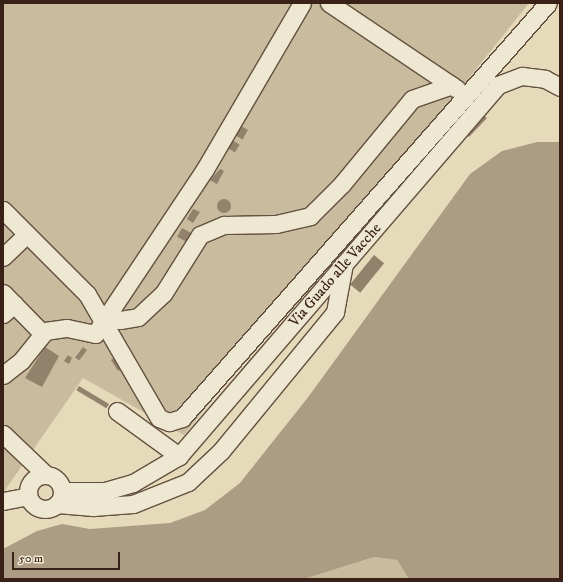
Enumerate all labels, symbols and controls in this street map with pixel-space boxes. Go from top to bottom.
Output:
street label: Via Guado alle Vacche [285,219,385,331]
scale bar [14,544,122,570]
text: 50 m [19,551,43,566]

